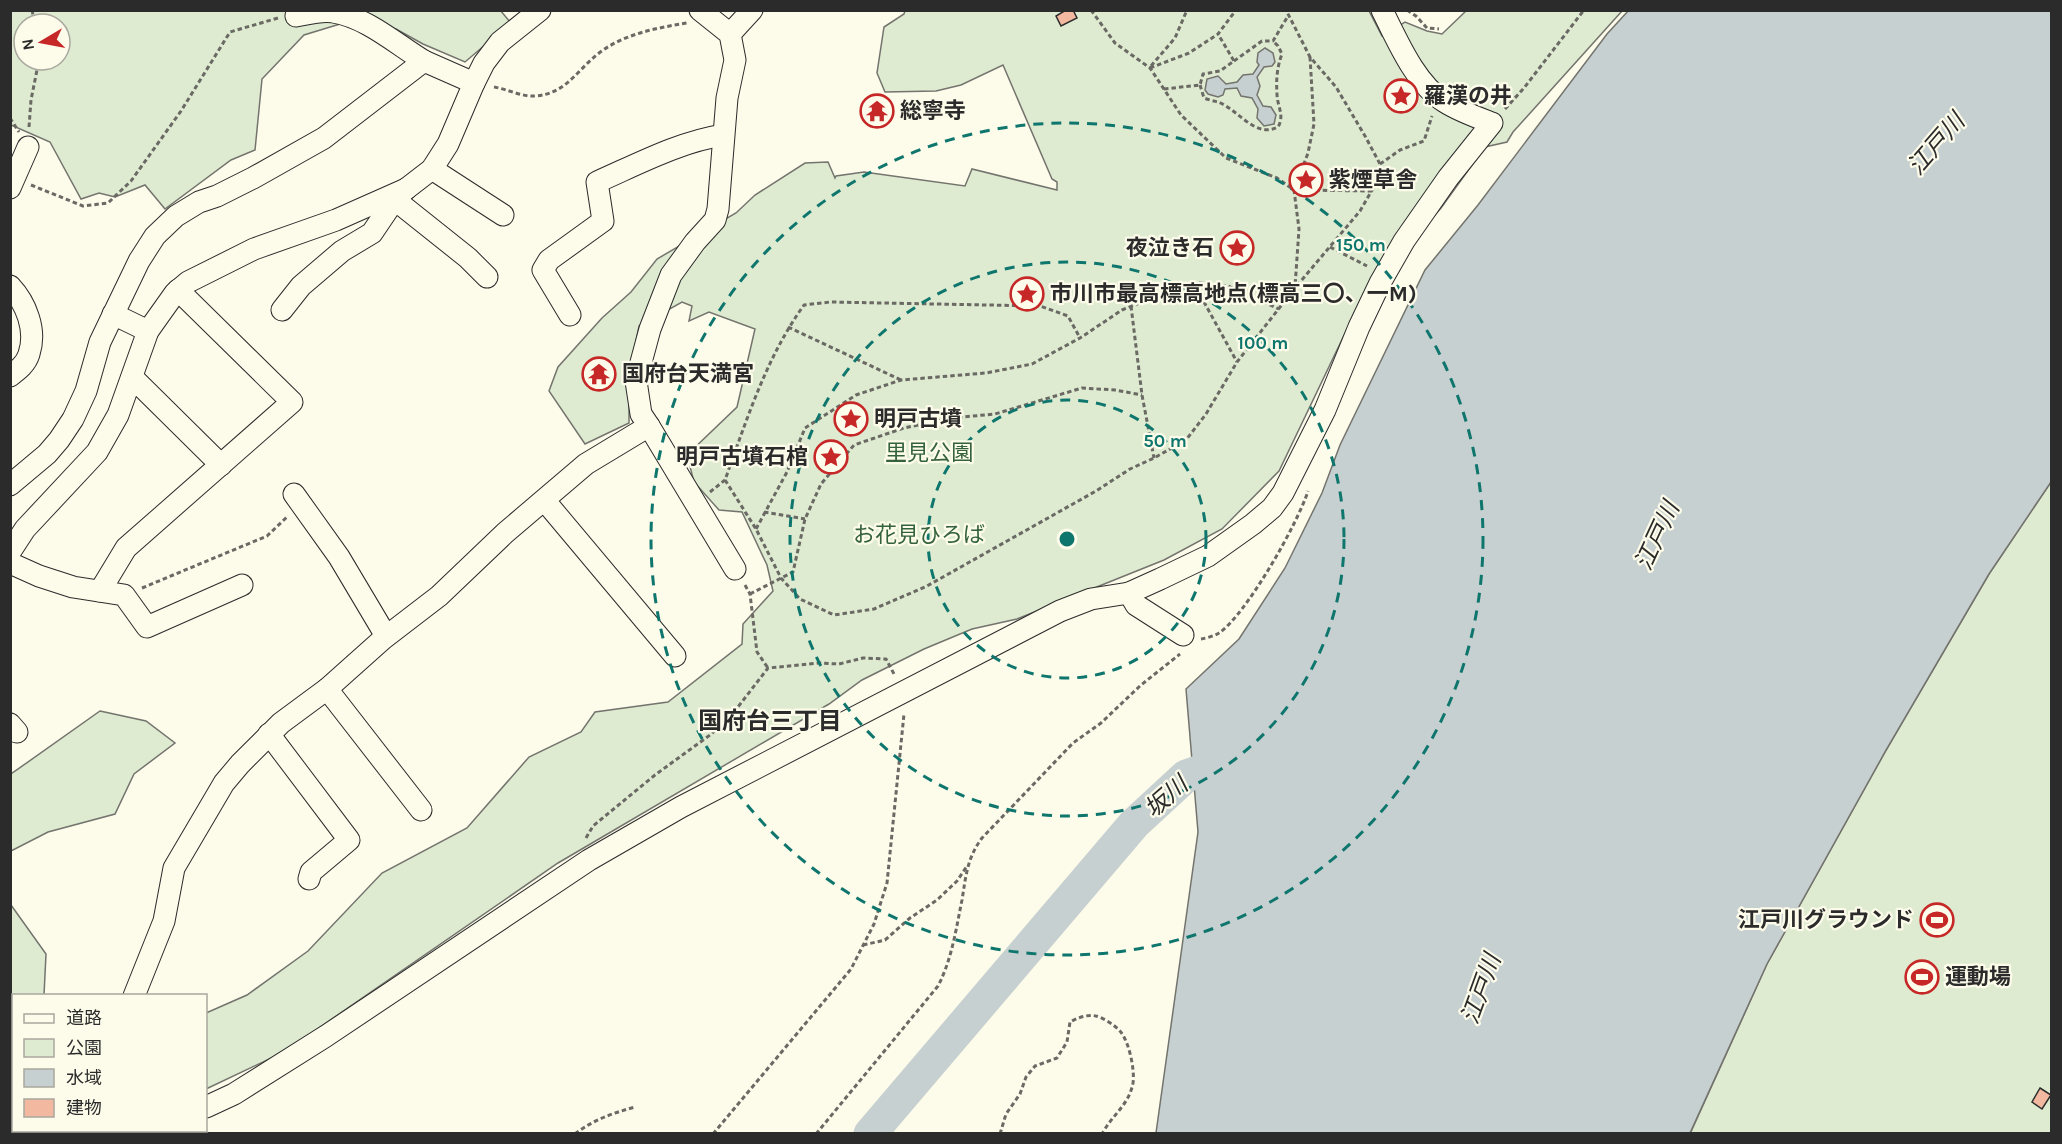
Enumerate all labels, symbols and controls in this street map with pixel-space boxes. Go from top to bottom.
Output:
north arrow [12,12,72,72]
text: N [17,37,38,52]
place icon: 羅漢の井 [1383,78,1419,114]
place label: 羅漢の井 [1424,83,1512,109]
temple icon: 総寧寺 [859,93,895,129]
place label: 総寧寺 [900,98,966,124]
water label: 江戸川 [1902,105,1972,180]
place icon: 紫煙草舎 [1288,162,1324,198]
place label: 紫煙草舎 [1329,167,1417,193]
place icon: 夜泣き石 [1219,230,1255,266]
text: 150 m [1336,234,1386,256]
place label: 夜泣き石 [1126,235,1214,261]
place icon: 市川市最高標高地点(標高三〇、一M) [1009,276,1045,312]
place label: 市川市最高標高地点(標高三〇、一M) [1050,281,1417,307]
text: 100 m [1238,332,1288,354]
temple icon: 国府台天満宮 [581,356,617,392]
place label: 国府台天満宮 [622,361,754,387]
place icon: 明戸古墳 [833,401,869,437]
place label: 明戸古墳 [874,406,962,432]
text: 50 m [1143,430,1187,452]
place icon: 明戸古墳石棺 [813,439,849,475]
park label: 里見公園 [885,440,973,466]
place label: 明戸古墳石棺 [676,444,808,470]
water label: 江戸川 [1629,495,1686,575]
park label: お花見ひろば [853,522,985,548]
centre of rings [1057,529,1077,549]
district label: 国府台三丁目 [698,707,842,735]
water label: 坂川 [1139,769,1196,823]
sports icon: 江戸川グラウンド [1919,902,1955,938]
place label: 江戸川グラウンド [1738,907,1914,933]
water label: 江戸川 [1456,948,1507,1028]
sports icon: 運動場 [1904,959,1940,995]
place label: 運動場 [1945,964,2011,990]
legend [12,994,207,1132]
text: 道路 [66,1007,102,1029]
text: 公園 [66,1037,102,1059]
text: 水域 [66,1067,102,1089]
text: 建物 [66,1097,102,1119]

